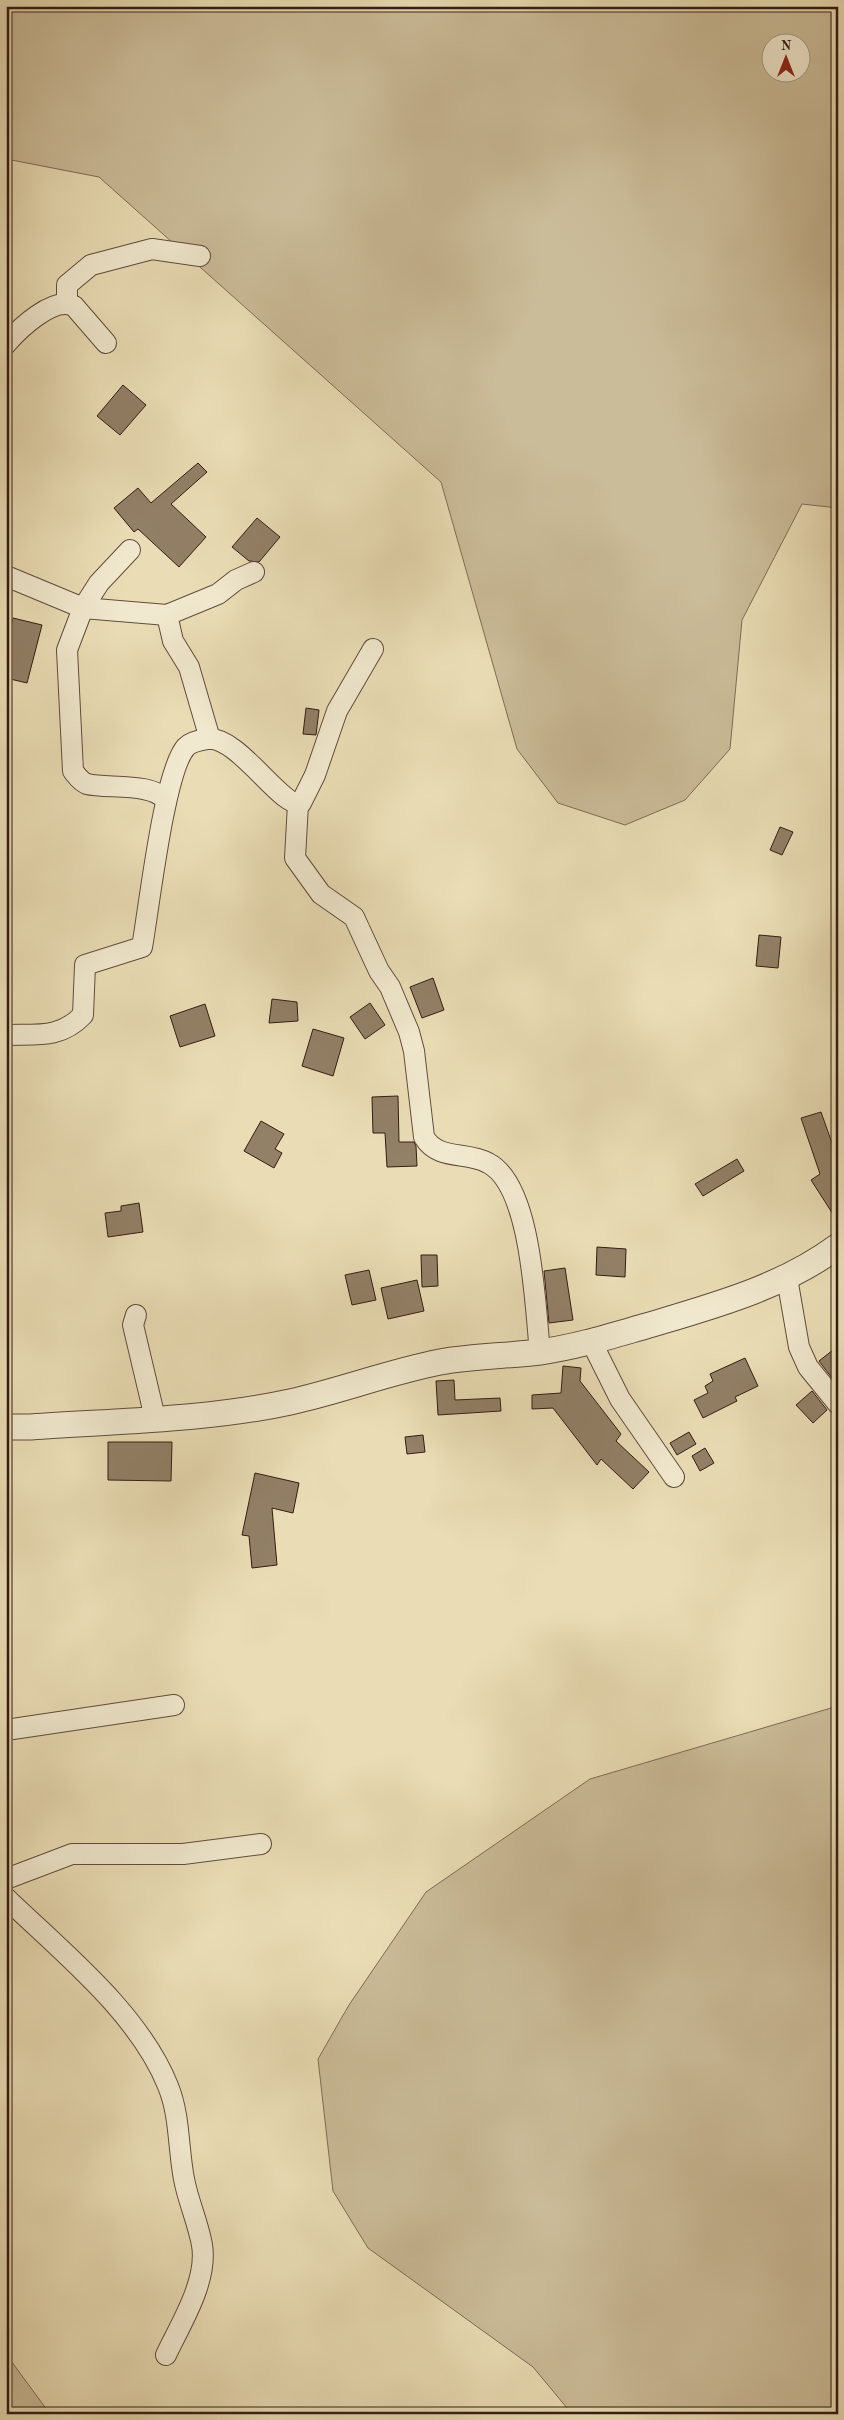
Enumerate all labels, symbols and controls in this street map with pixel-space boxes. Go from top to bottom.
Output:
north arrow [762,32,812,82]
text: N [781,39,792,53]

